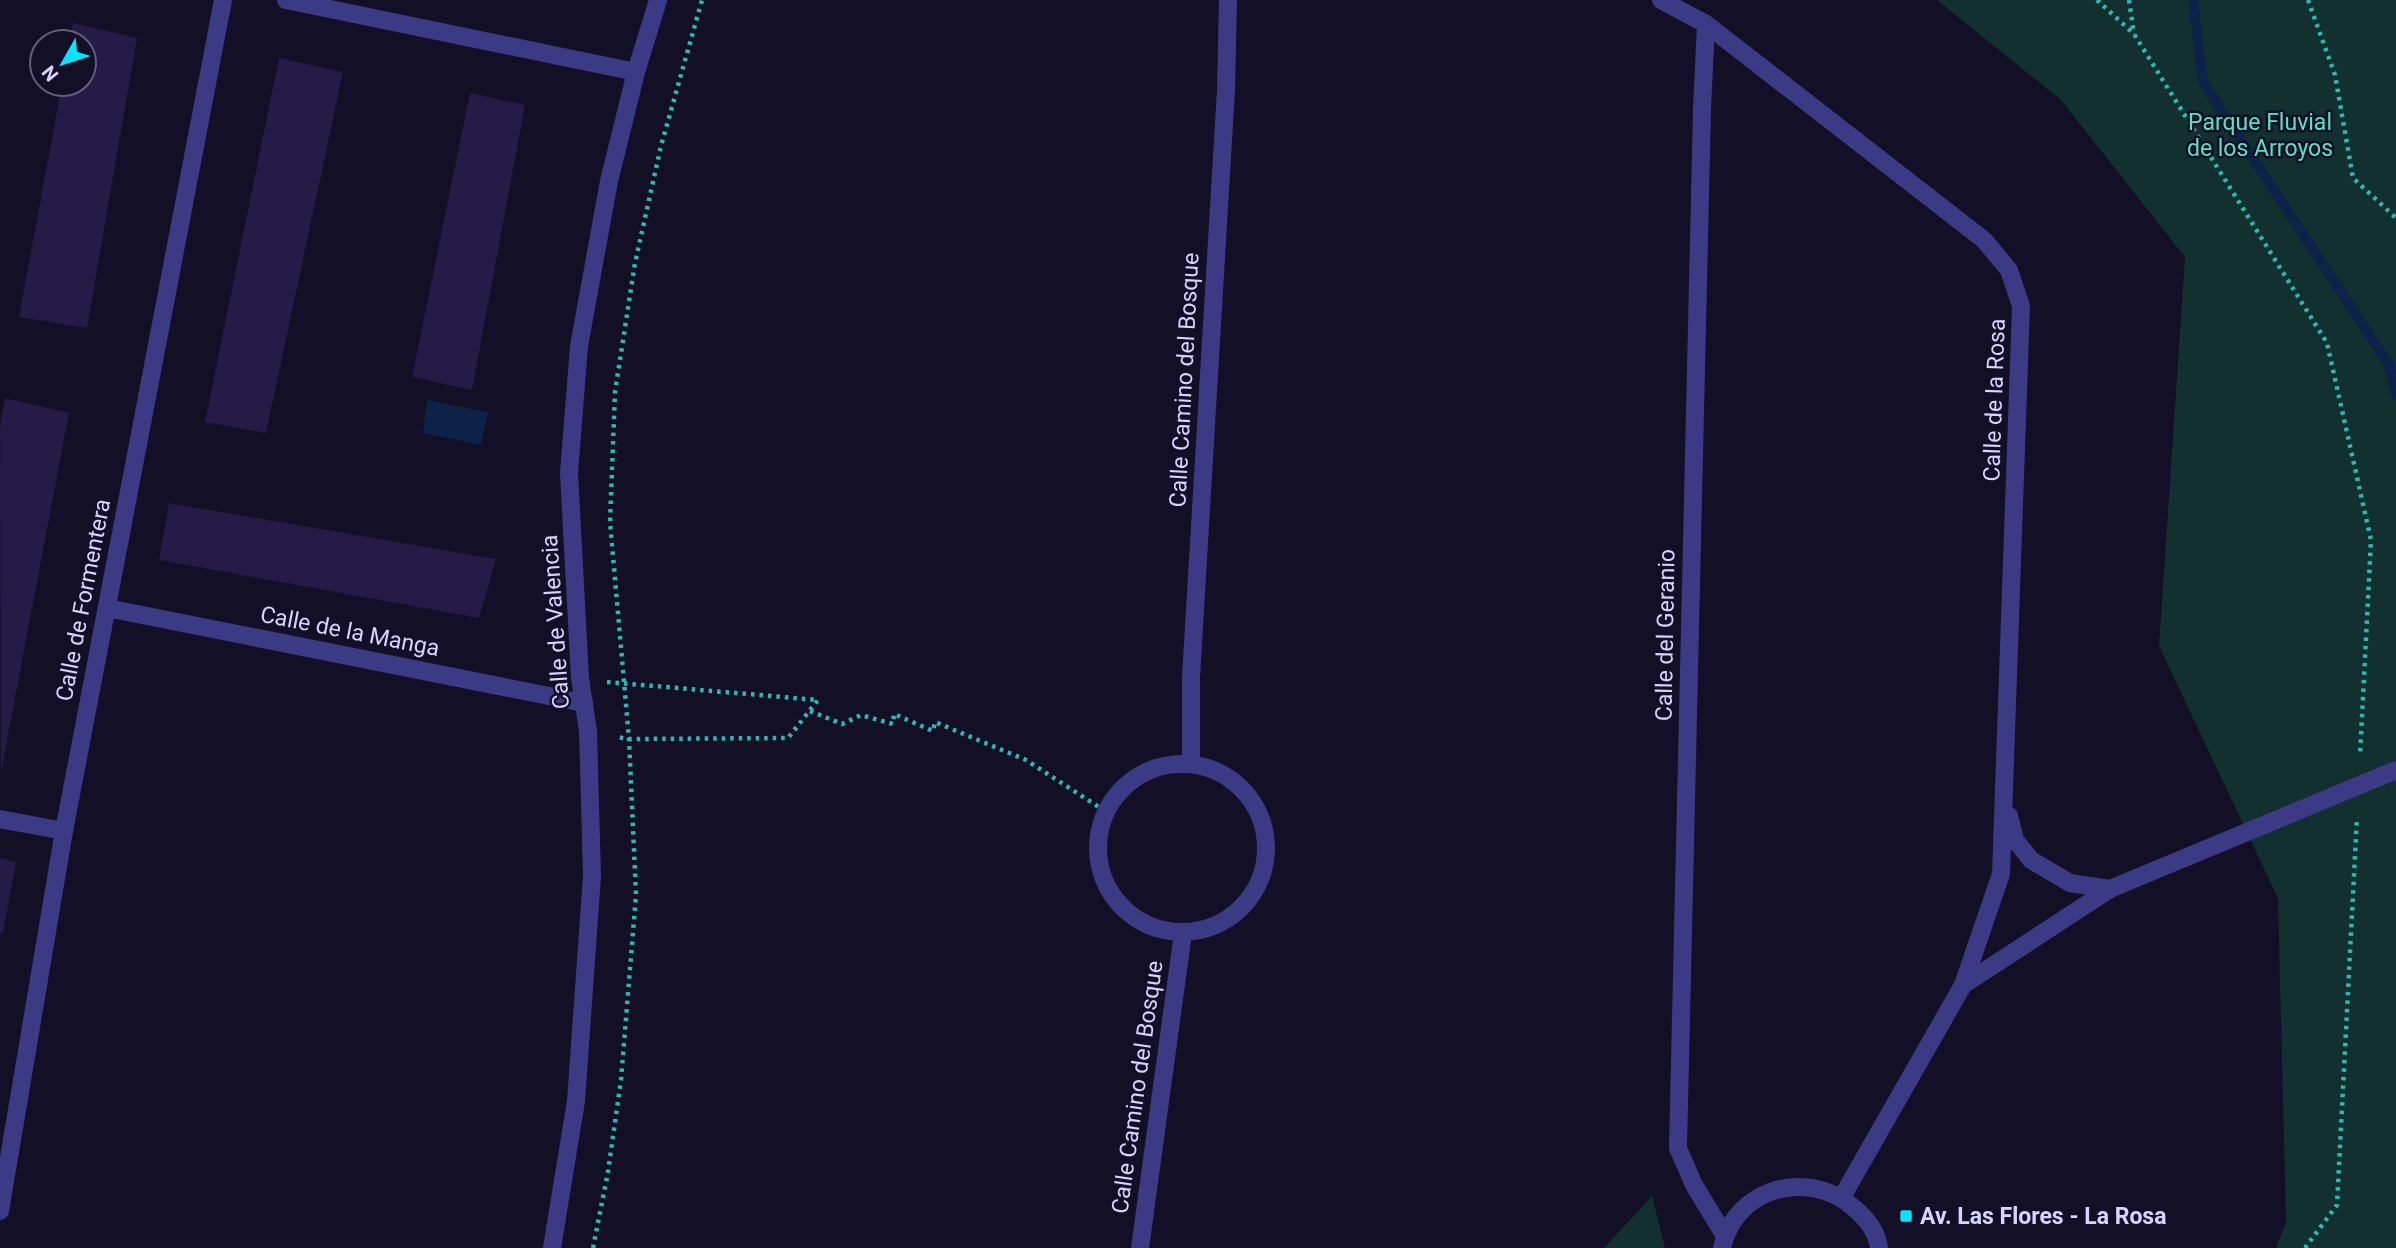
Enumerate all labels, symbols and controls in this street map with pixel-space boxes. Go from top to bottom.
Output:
north arrow [28,28,98,98]
text: N [37,61,63,86]
park label: Parque Fluvial de los Arroyos [2187,109,2333,162]
street label: Calle Camino del Bosque [1164,252,1205,508]
street label: Calle de la Rosa [1978,318,2011,482]
street label: Calle de Formentera [51,497,116,704]
street label: Calle de Valencia [536,534,575,710]
street label: Calle del Geranio [1650,549,1681,721]
street label: Calle de la Manga [258,601,442,662]
street label: Calle Camino del Bosque [1106,959,1169,1215]
place label: Av. Las Flores - La Rosa [1920,1203,2167,1230]
marker: Av. Las Flores - La Rosa [1898,1208,1914,1224]

